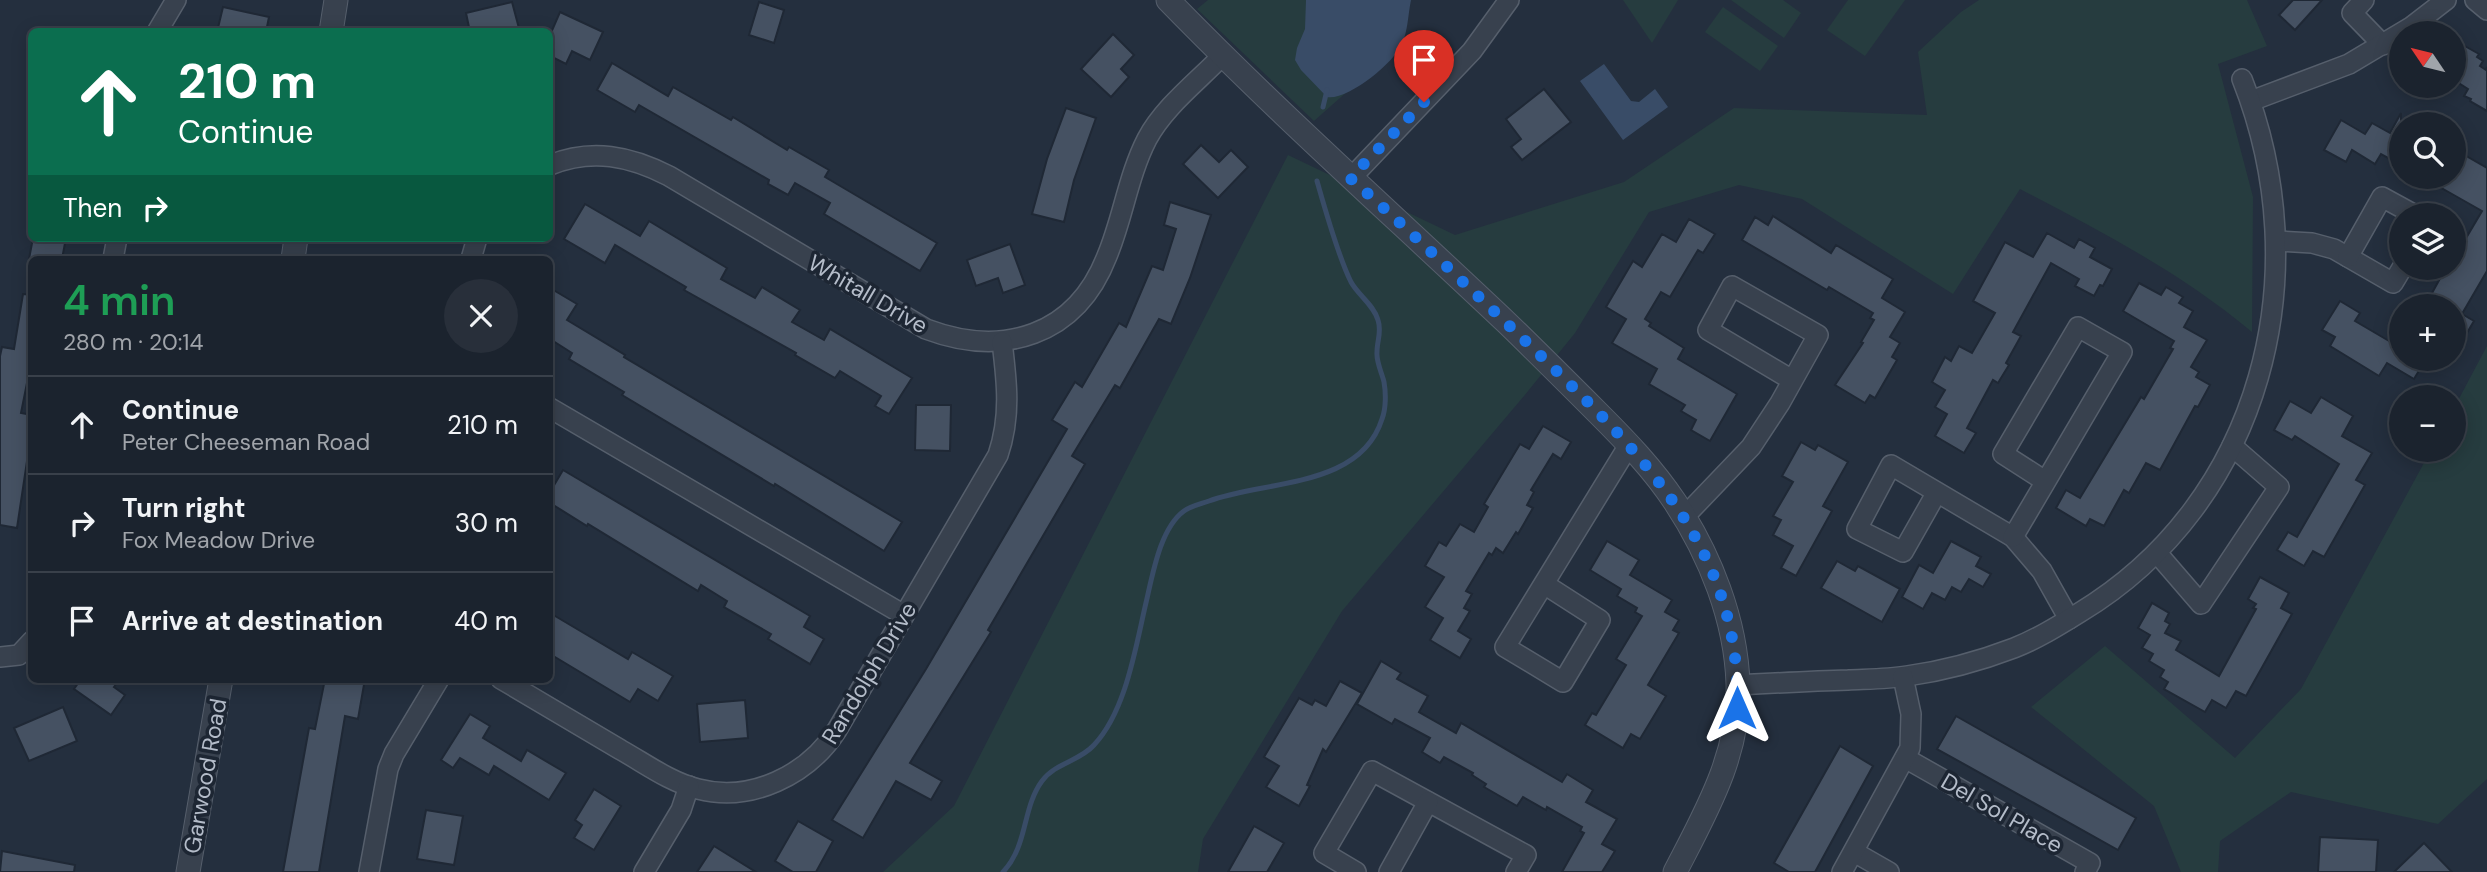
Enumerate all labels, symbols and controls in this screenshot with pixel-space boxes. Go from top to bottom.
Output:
north arrow [2389,21,2466,98]
map controls [2389,21,2466,462]
pin [1394,30,1454,102]
icon: arrive [1405,41,1443,79]
text: 210 m [178,49,316,113]
icon: ahead [63,56,154,147]
text: Continue [178,111,313,153]
button: search [2389,112,2466,189]
icon: right [136,189,174,227]
text: Then [63,191,122,225]
button: layers [2389,203,2466,280]
street label: Whitall Drive [803,248,933,340]
text: 4 min [63,273,175,328]
button: close [444,279,518,353]
button: + [2389,294,2466,371]
text: 280 m · 20:14 [63,327,204,357]
button: − [2389,385,2466,462]
text: Continue [122,393,239,427]
icon: ahead [63,406,101,444]
text: 210 m [447,408,518,442]
text: Peter Cheeseman Road [122,427,370,457]
text: Turn right [122,491,246,525]
icon: right [63,504,101,542]
text: 30 m [455,506,518,540]
text: Fox Meadow Drive [122,525,315,555]
street label: Randolph Drive [815,597,923,749]
icon: arrive [63,602,101,640]
text: Arrive at destination [122,604,383,638]
text: 40 m [454,604,518,638]
position arrow [1700,671,1774,745]
street label: Garwood Road [177,696,233,856]
street label: Del Sol Place [1936,766,2068,860]

